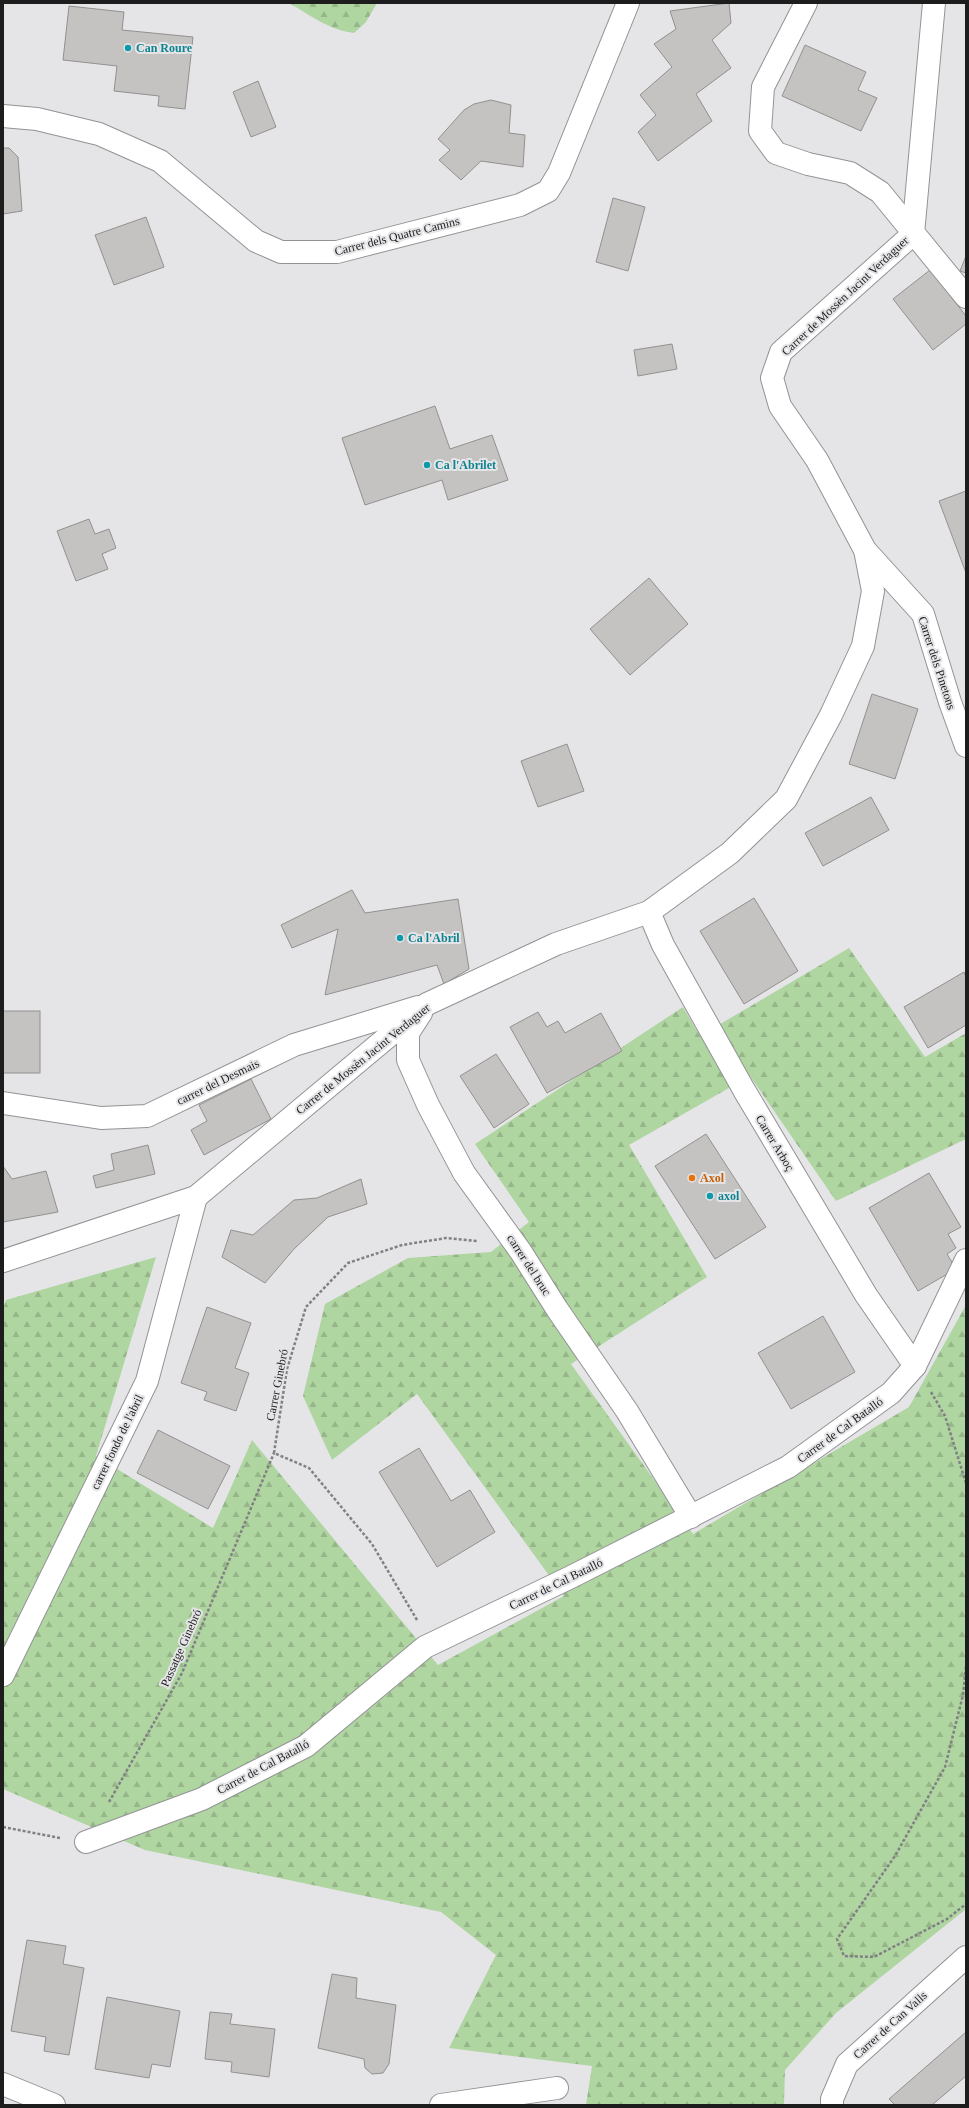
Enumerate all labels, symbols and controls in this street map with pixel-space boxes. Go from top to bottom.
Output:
place label: Can Roure [136,41,193,55]
marker: Can Roure [123,43,133,53]
street label: Carrer dels Quatre Camins [333,214,461,258]
street label: Carrer de Mossèn Jacint Verdaguer [779,233,911,359]
place label: Ca l'Abrilet [435,458,496,472]
marker: Ca l'Abrilet [422,460,432,470]
street label: Carrer dels Pinetons [915,615,959,712]
place label: Ca l'Abril [408,931,460,945]
marker: Ca l'Abril [395,933,405,943]
street label: Carrer de Mossèn Jacint Verdaguer [293,1001,433,1117]
street label: carrer del Desmais [175,1056,262,1108]
street label: Carrer Arboç [753,1112,797,1174]
place label: Axol [700,1171,725,1185]
marker: Axol [687,1173,697,1183]
place label: axol [718,1189,740,1203]
marker: axol [705,1191,715,1201]
street label: carrer del bruc [504,1232,554,1298]
street label: Carrer Ginebró [263,1348,291,1422]
street label: carrer fondo de l'abril [88,1392,146,1492]
street label: Carrer de Cal Batalló [795,1394,885,1466]
street label: Carrer de Cal Batalló [507,1555,605,1613]
street label: Passatge Ginebró [158,1607,204,1689]
street label: Carrer de Cal Batalló [215,1737,311,1797]
street label: Carrer de Can Valls [850,1988,930,2062]

